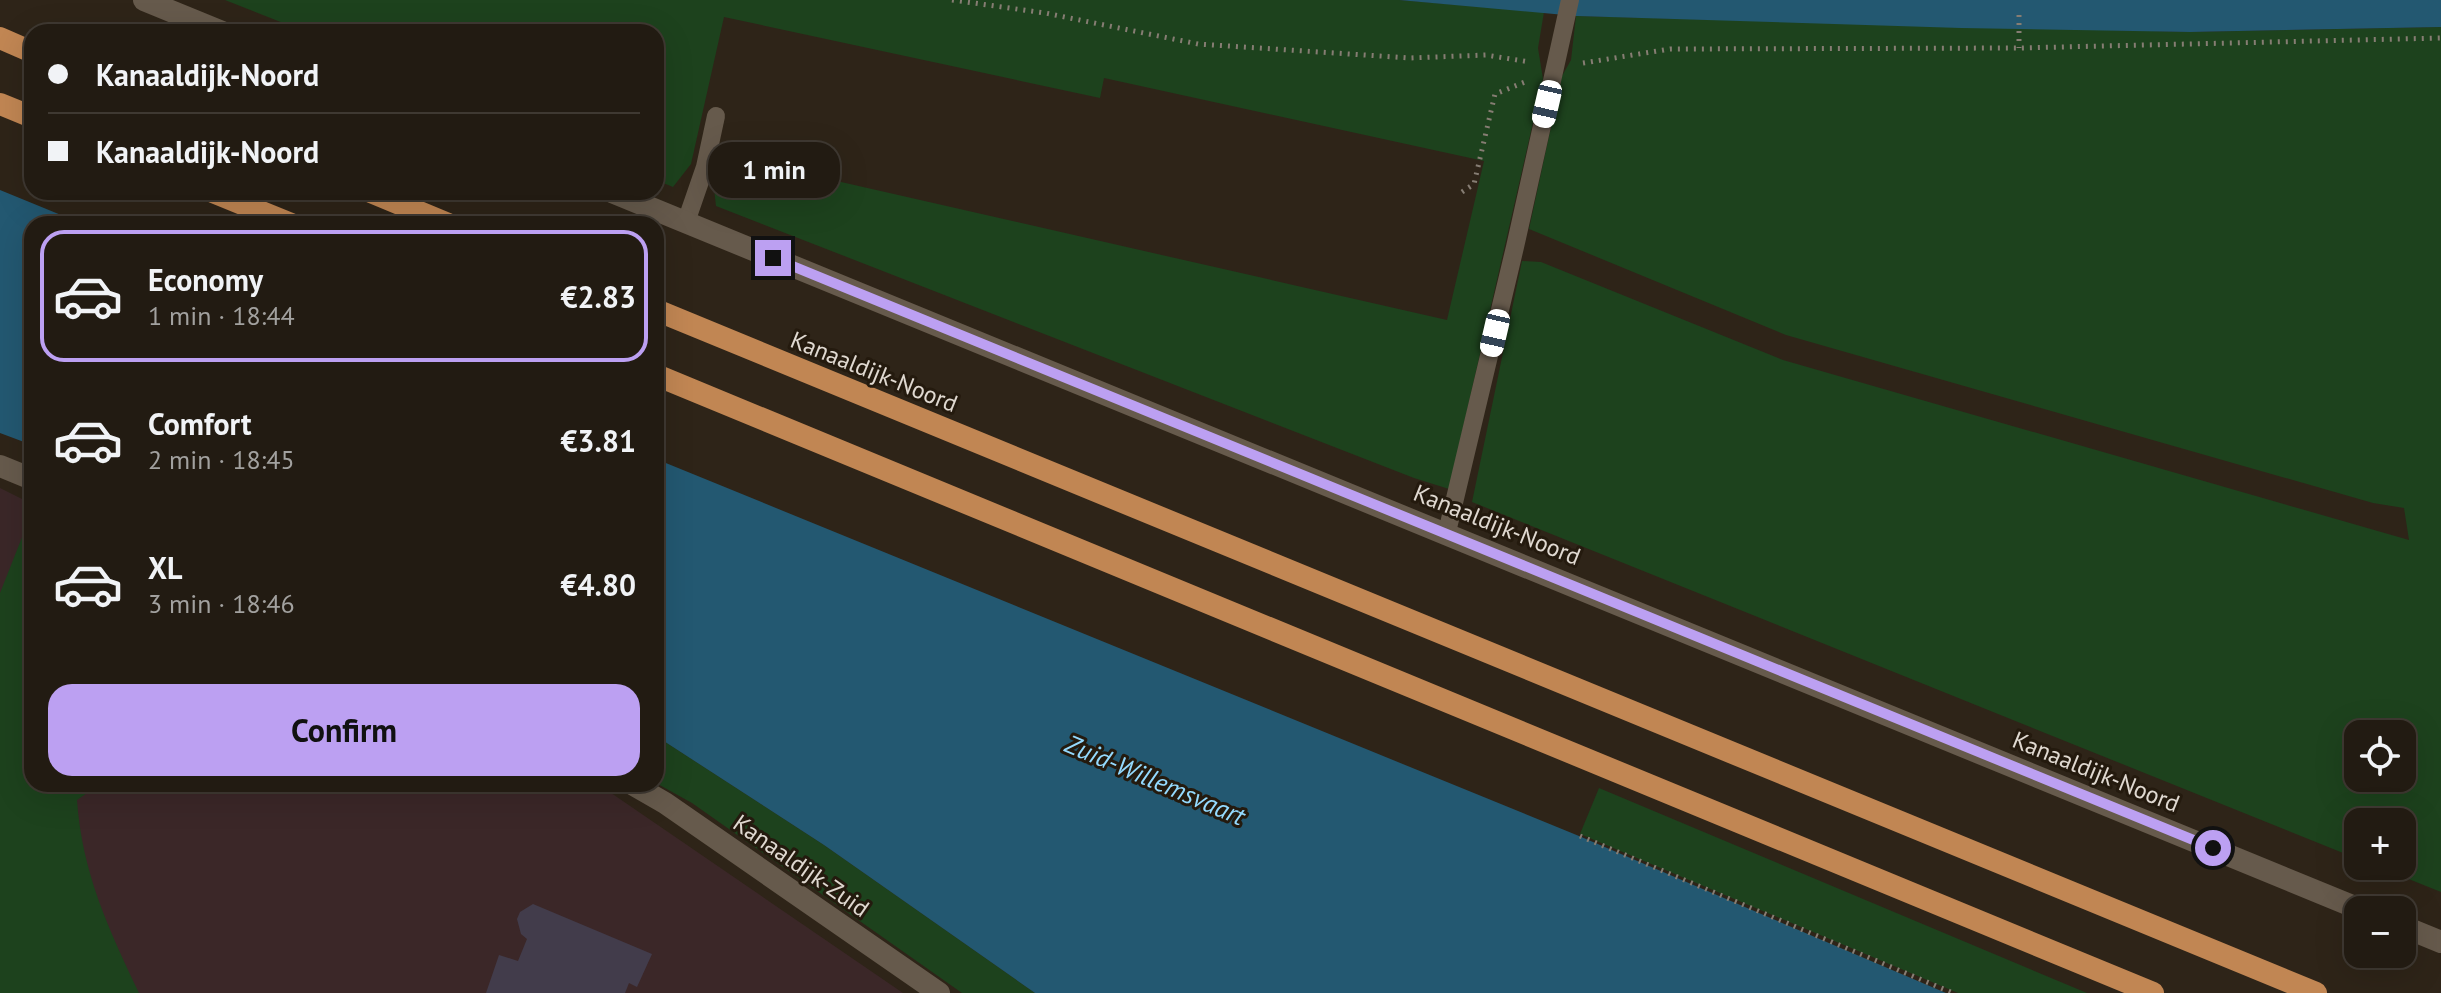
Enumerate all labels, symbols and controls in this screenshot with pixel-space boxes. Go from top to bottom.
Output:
text: Kanaaldijk-Noord [96,55,319,94]
car [1530,78,1564,130]
text: Kanaaldijk-Noord [96,132,319,171]
callout: 1 min [707,142,839,198]
text: 1 min [742,153,806,186]
route end [755,240,791,276]
icon: car [52,260,124,332]
text: Economy [148,260,263,299]
text: €2.83 [561,277,636,316]
text: 1 min · 18:44 [148,299,295,332]
car [1478,307,1512,359]
street label: Kanaaldijk-Noord [786,324,962,419]
icon: car [52,404,124,476]
text: Comfort [148,404,251,443]
text: €3.81 [561,421,636,460]
text: 2 min · 18:45 [148,443,295,476]
street label: Kanaaldijk-Noord [1409,477,1585,572]
icon: car [52,548,124,620]
text: XL [148,548,182,587]
text: €4.80 [561,565,636,604]
text: 3 min · 18:46 [148,587,295,620]
button: Confirm [48,684,640,776]
map controls [2344,720,2416,968]
button: locate [2344,720,2416,792]
street label: Kanaaldijk-Noord [2008,724,2184,819]
water label: Zuid-Willemsvaart [1059,726,1252,833]
street label: Kanaaldijk-Zuid [727,807,875,924]
button: + [2344,808,2416,880]
route start [2195,830,2231,866]
button: − [2344,896,2416,968]

